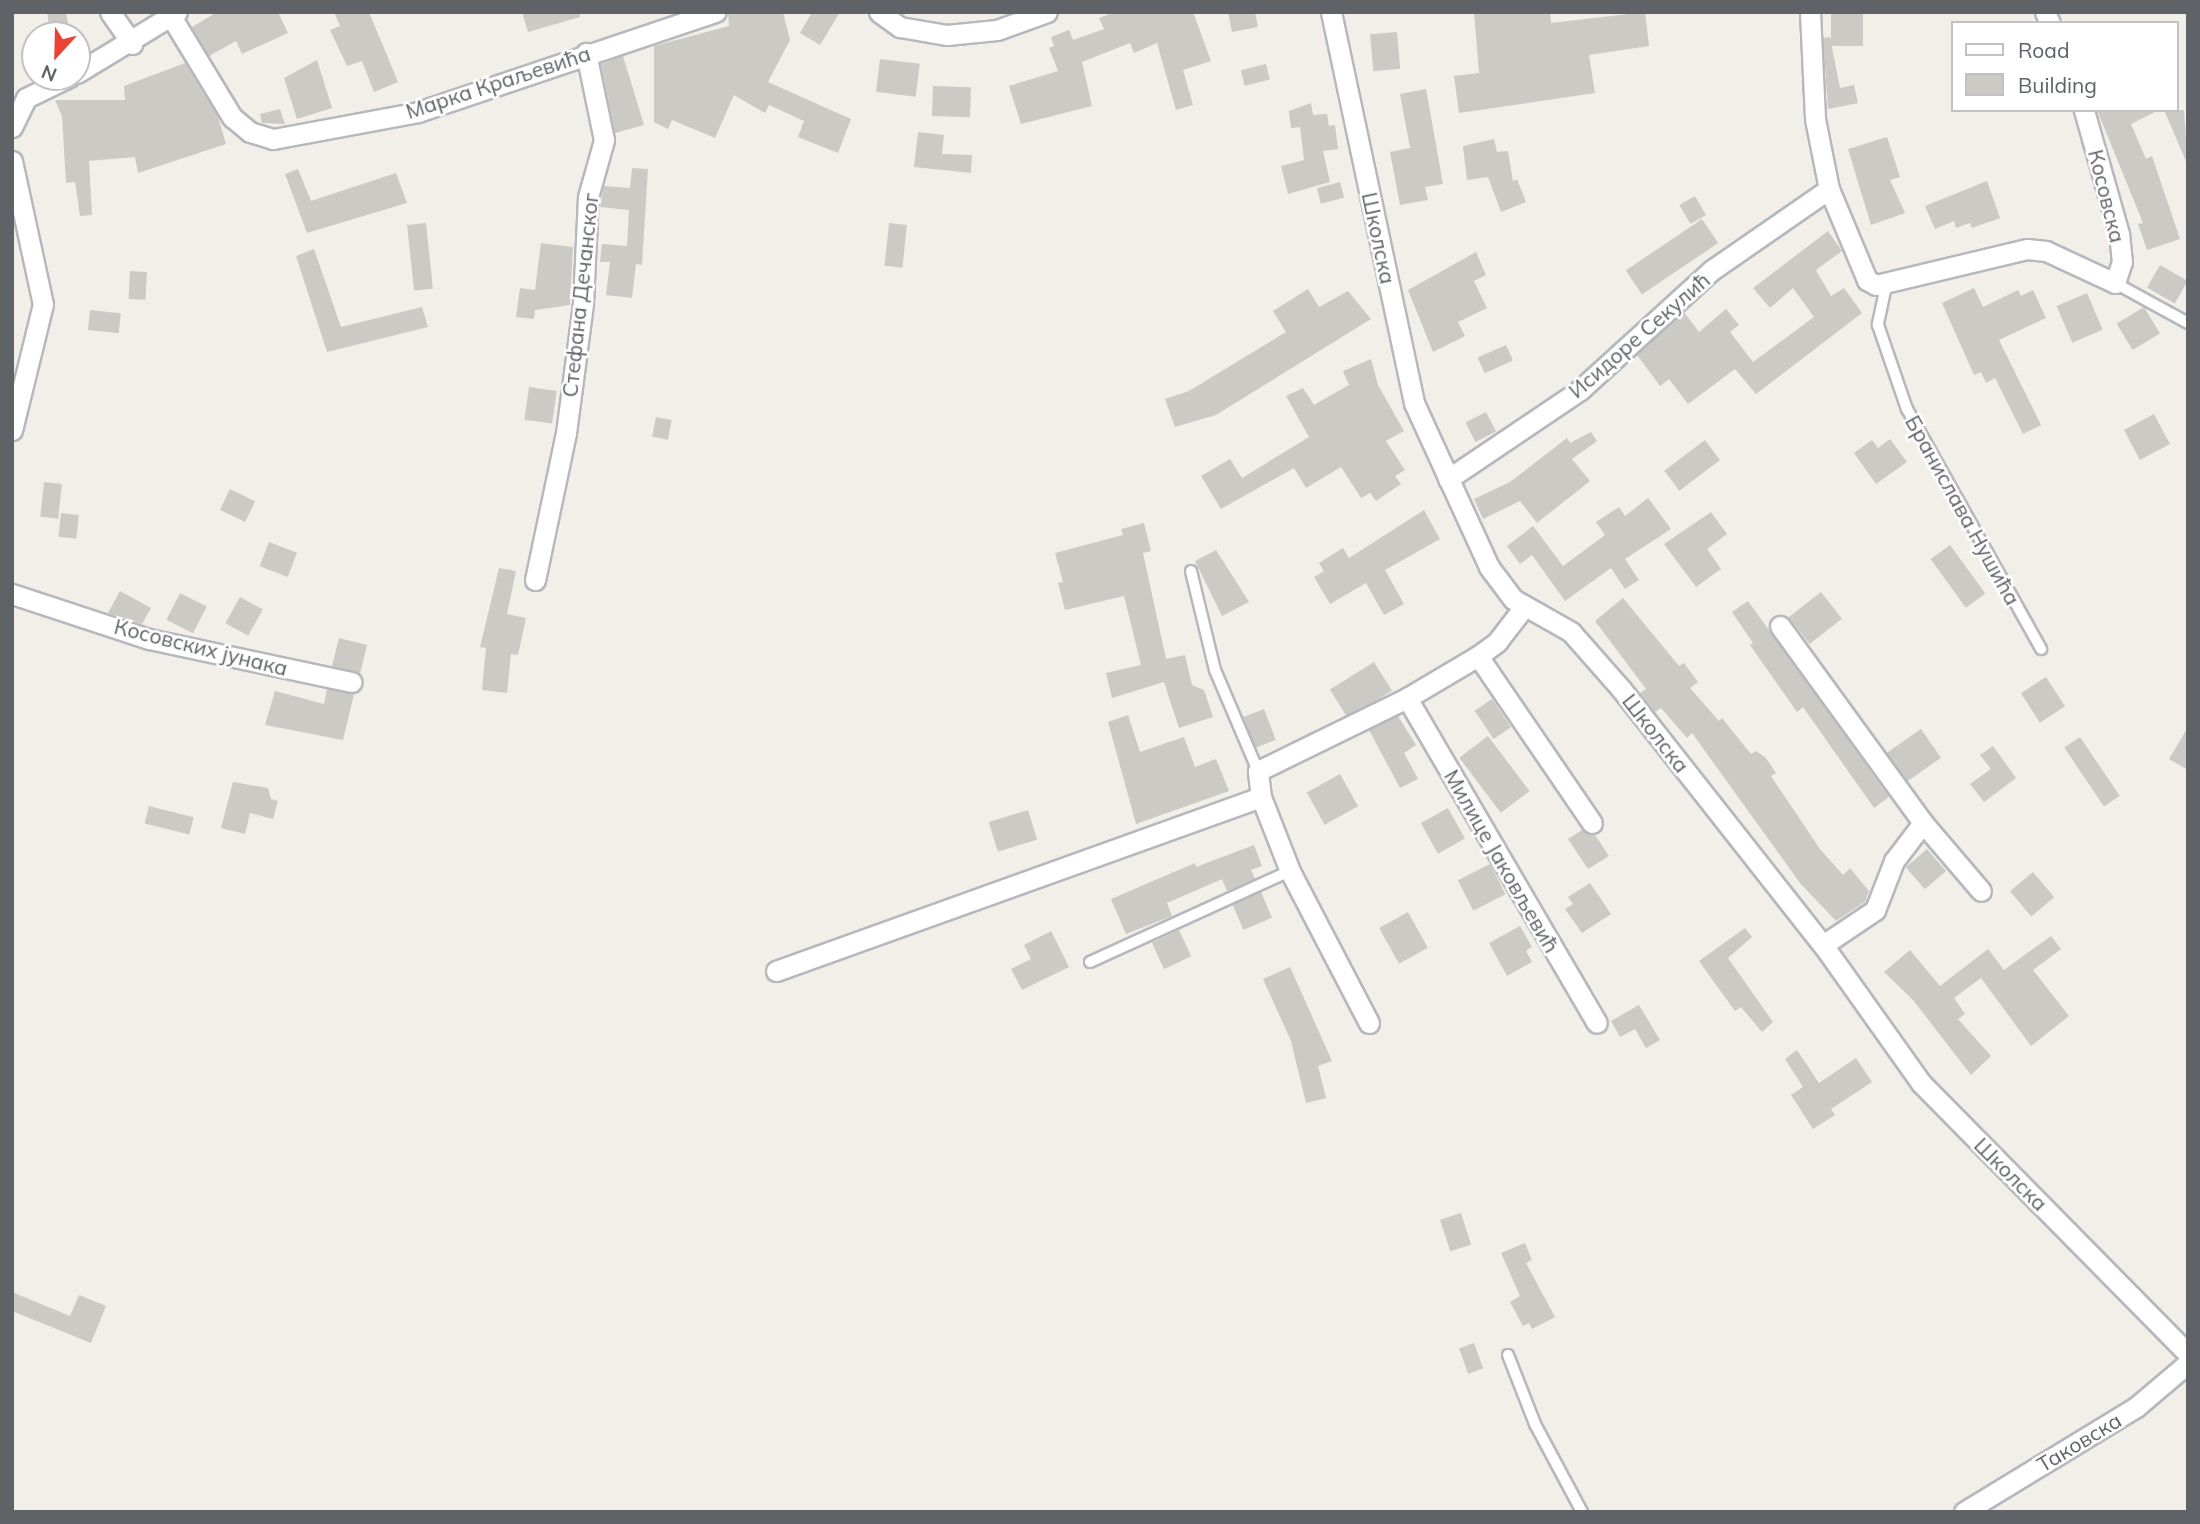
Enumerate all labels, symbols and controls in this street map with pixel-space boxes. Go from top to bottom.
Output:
north arrow [21,21,91,91]
legend [1952,21,2179,112]
text: Road [2018,37,2069,63]
street label: Марка Краљевића [403,40,593,124]
text: N [38,60,60,87]
text: Building [2018,72,2097,98]
street label: Косовска [2083,147,2131,245]
street label: Школска [1357,190,1401,286]
street label: Стефана Дечанског [557,192,603,398]
street label: Исидоре Секулић [1563,267,1715,403]
street label: Бранислава Нушића [1900,411,2026,609]
street label: Косовских јунака [112,613,290,681]
street label: Школска [1617,689,1695,777]
street label: Милице Јаковљевић [1439,765,1565,957]
street label: Школска [1969,1132,2053,1216]
street label: Таковска [2032,1407,2126,1477]

